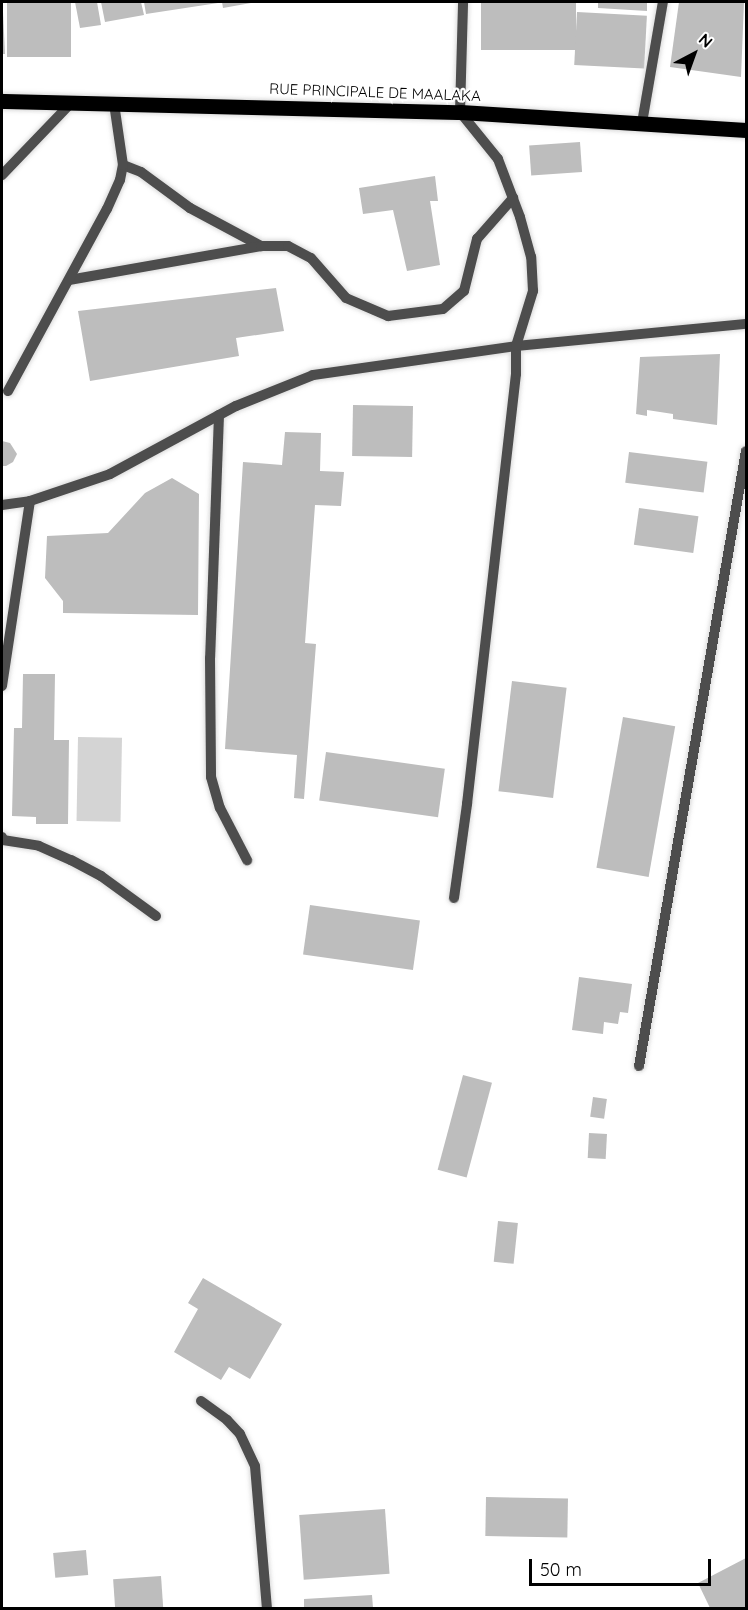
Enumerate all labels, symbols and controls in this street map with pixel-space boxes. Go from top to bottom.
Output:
north arrow [664,24,724,84]
text: N [695,29,717,52]
street label: RUE PRINCIPALE DE MAALAKA [269,79,481,105]
scale bar [532,1547,714,1585]
text: 50 m [540,1558,582,1581]

